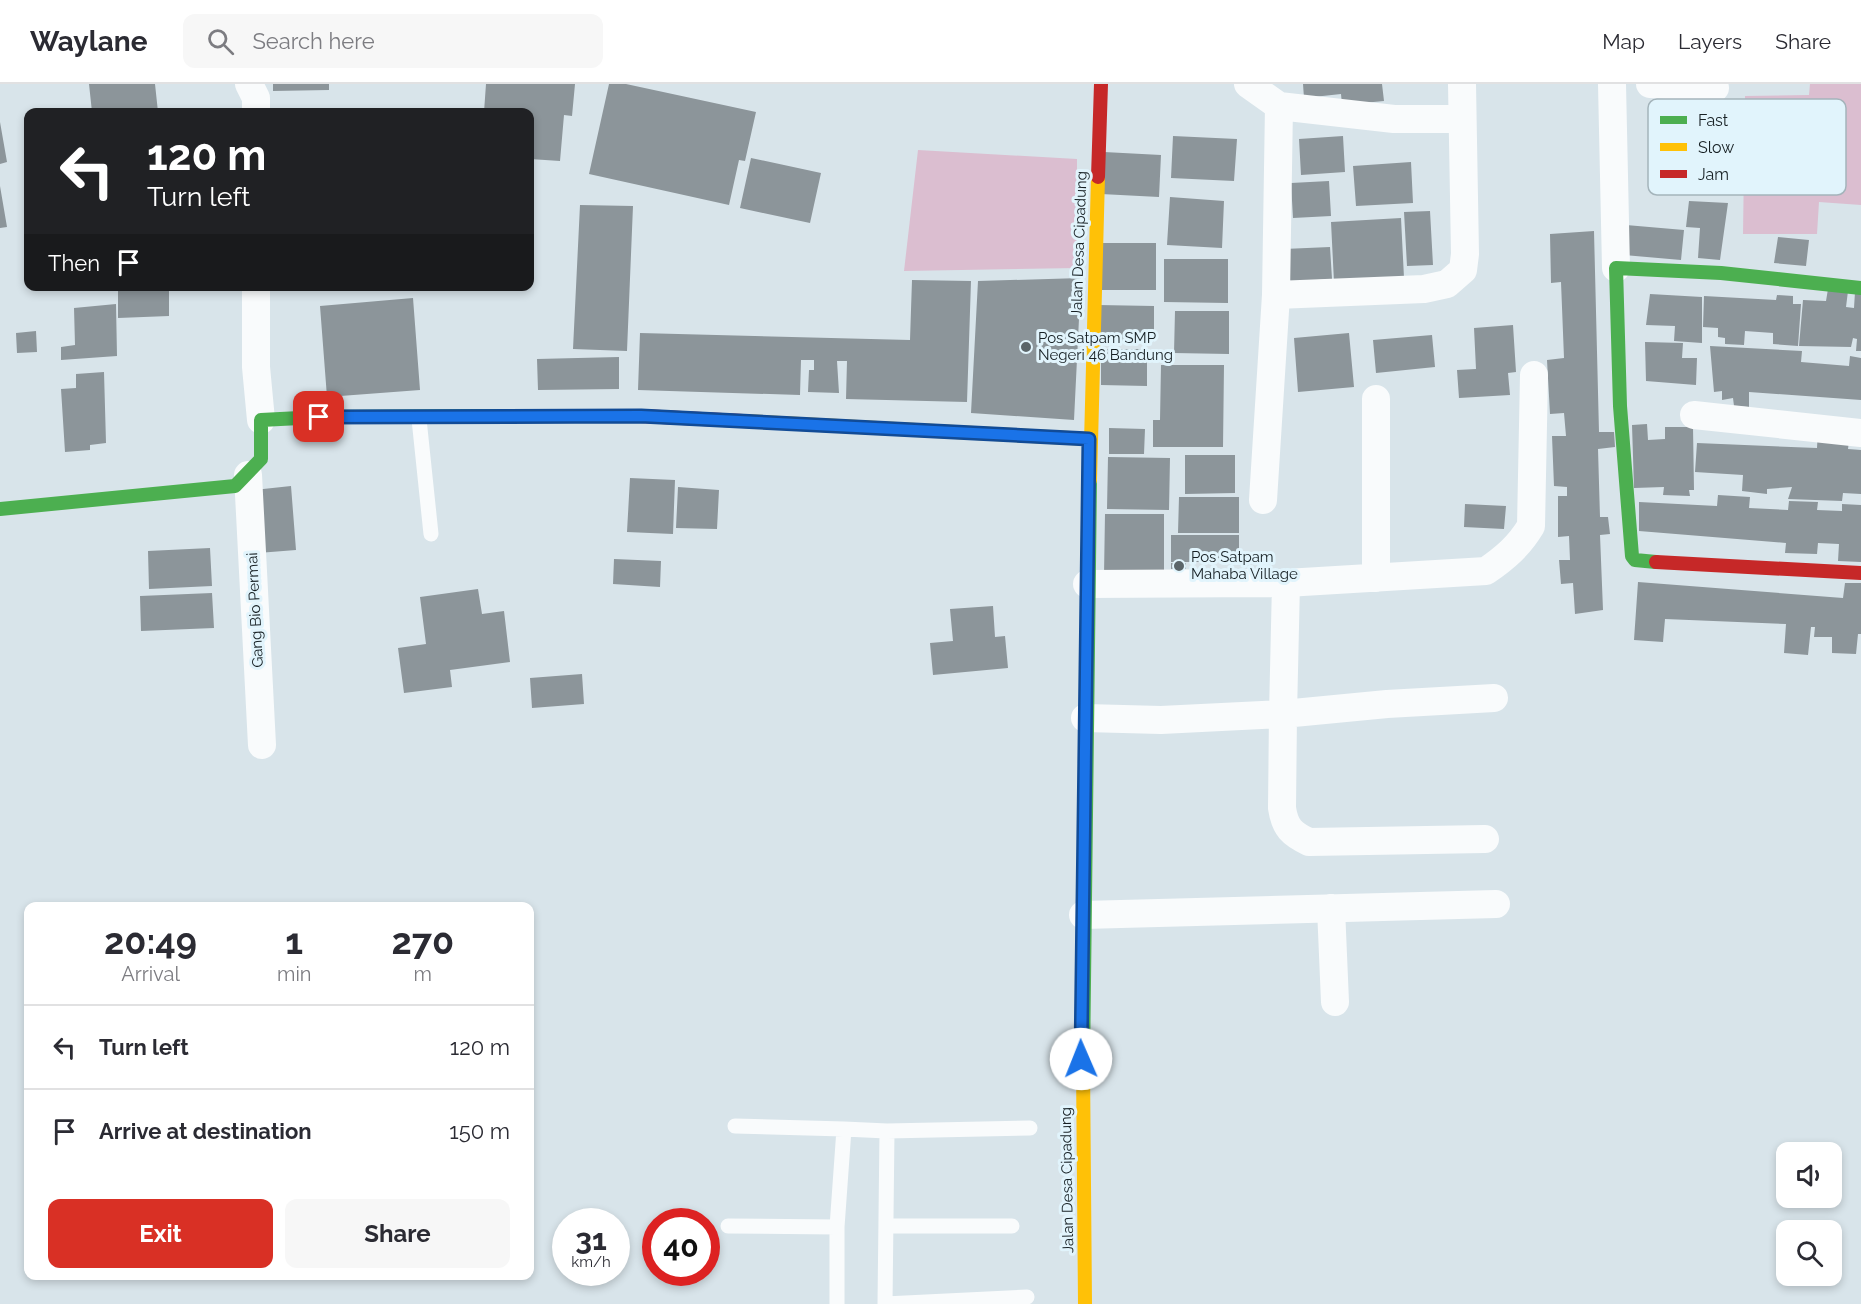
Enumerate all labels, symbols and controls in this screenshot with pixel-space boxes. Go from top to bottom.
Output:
search box [183,14,603,68]
text: Waylane [30,25,147,58]
icon: search [204,25,237,58]
text: Search here [252,28,375,54]
text: Map [1602,29,1645,54]
text: Layers [1678,29,1742,54]
text: Share [1775,29,1831,54]
legend [1648,99,1846,195]
text: Fast [1698,111,1729,130]
text: 120 m [147,131,266,180]
icon: left [48,132,126,210]
text: Slow [1698,138,1734,157]
text: Jam [1698,165,1729,184]
street label: Jalan Desa Cipadung [1067,171,1091,317]
text: Turn left [147,181,250,212]
icon: arrive [112,246,145,279]
text: Then [48,250,100,276]
place label: Pos Satpam SMP Negeri 46 Bandung [1038,329,1173,364]
marker: Pos Satpam SMP Negeri 46 Bandung [1019,340,1033,354]
pin [293,391,344,442]
icon: arrive [302,400,335,433]
place label: Pos Satpam Mahaba Village [1191,548,1298,583]
street label: Gang Bio Permai [243,552,267,668]
marker: Pos Satpam Mahaba Village [1172,559,1186,573]
text: 20:49 [104,920,197,962]
text: 1 [285,920,303,962]
text: 270 [391,920,454,962]
text: Arrival [121,962,180,986]
text: min [277,962,311,986]
text: m [413,962,432,986]
position arrow [1049,1027,1113,1091]
icon: left [48,1031,81,1064]
text: Turn left [99,1034,189,1060]
text: 120 m [450,1034,510,1060]
street label: Jalan Desa Cipadung [1057,1107,1077,1253]
icon: arrive [48,1115,81,1148]
text: Arrive at destination [99,1118,312,1144]
text: 150 m [449,1118,510,1144]
map controls [1776,1142,1842,1286]
button: sound [1776,1142,1842,1208]
button: Exit [48,1199,273,1268]
button: Share [285,1199,510,1268]
speed limit sign: 40 [642,1208,720,1286]
button: search [1776,1220,1842,1286]
text: 31 [575,1222,607,1257]
text: km/h [571,1253,611,1271]

